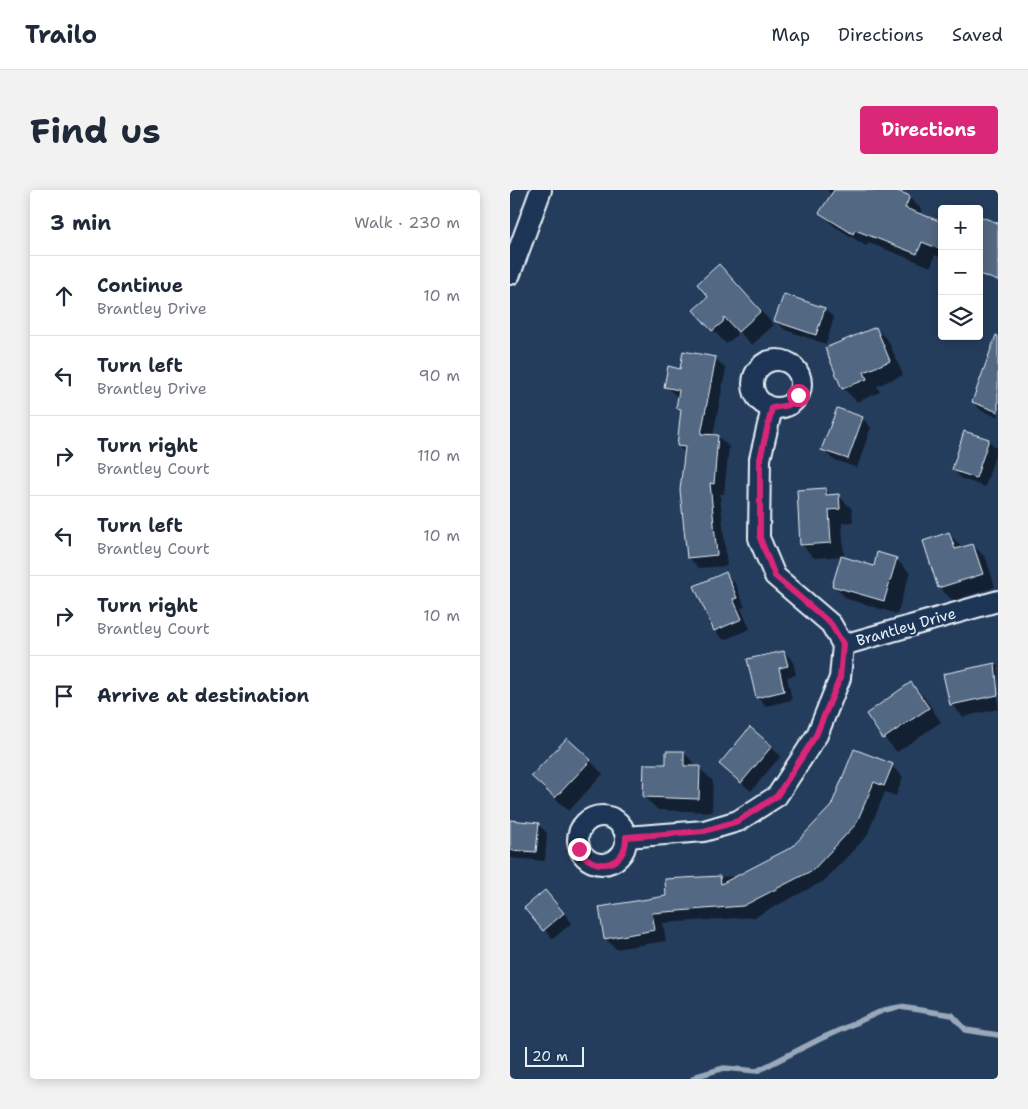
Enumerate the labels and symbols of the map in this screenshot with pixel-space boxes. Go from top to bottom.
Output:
route start [787,384,810,407]
street label: Brantley Drive [854,603,958,651]
route end [568,838,591,861]
scale bar [525,1044,584,1067]

